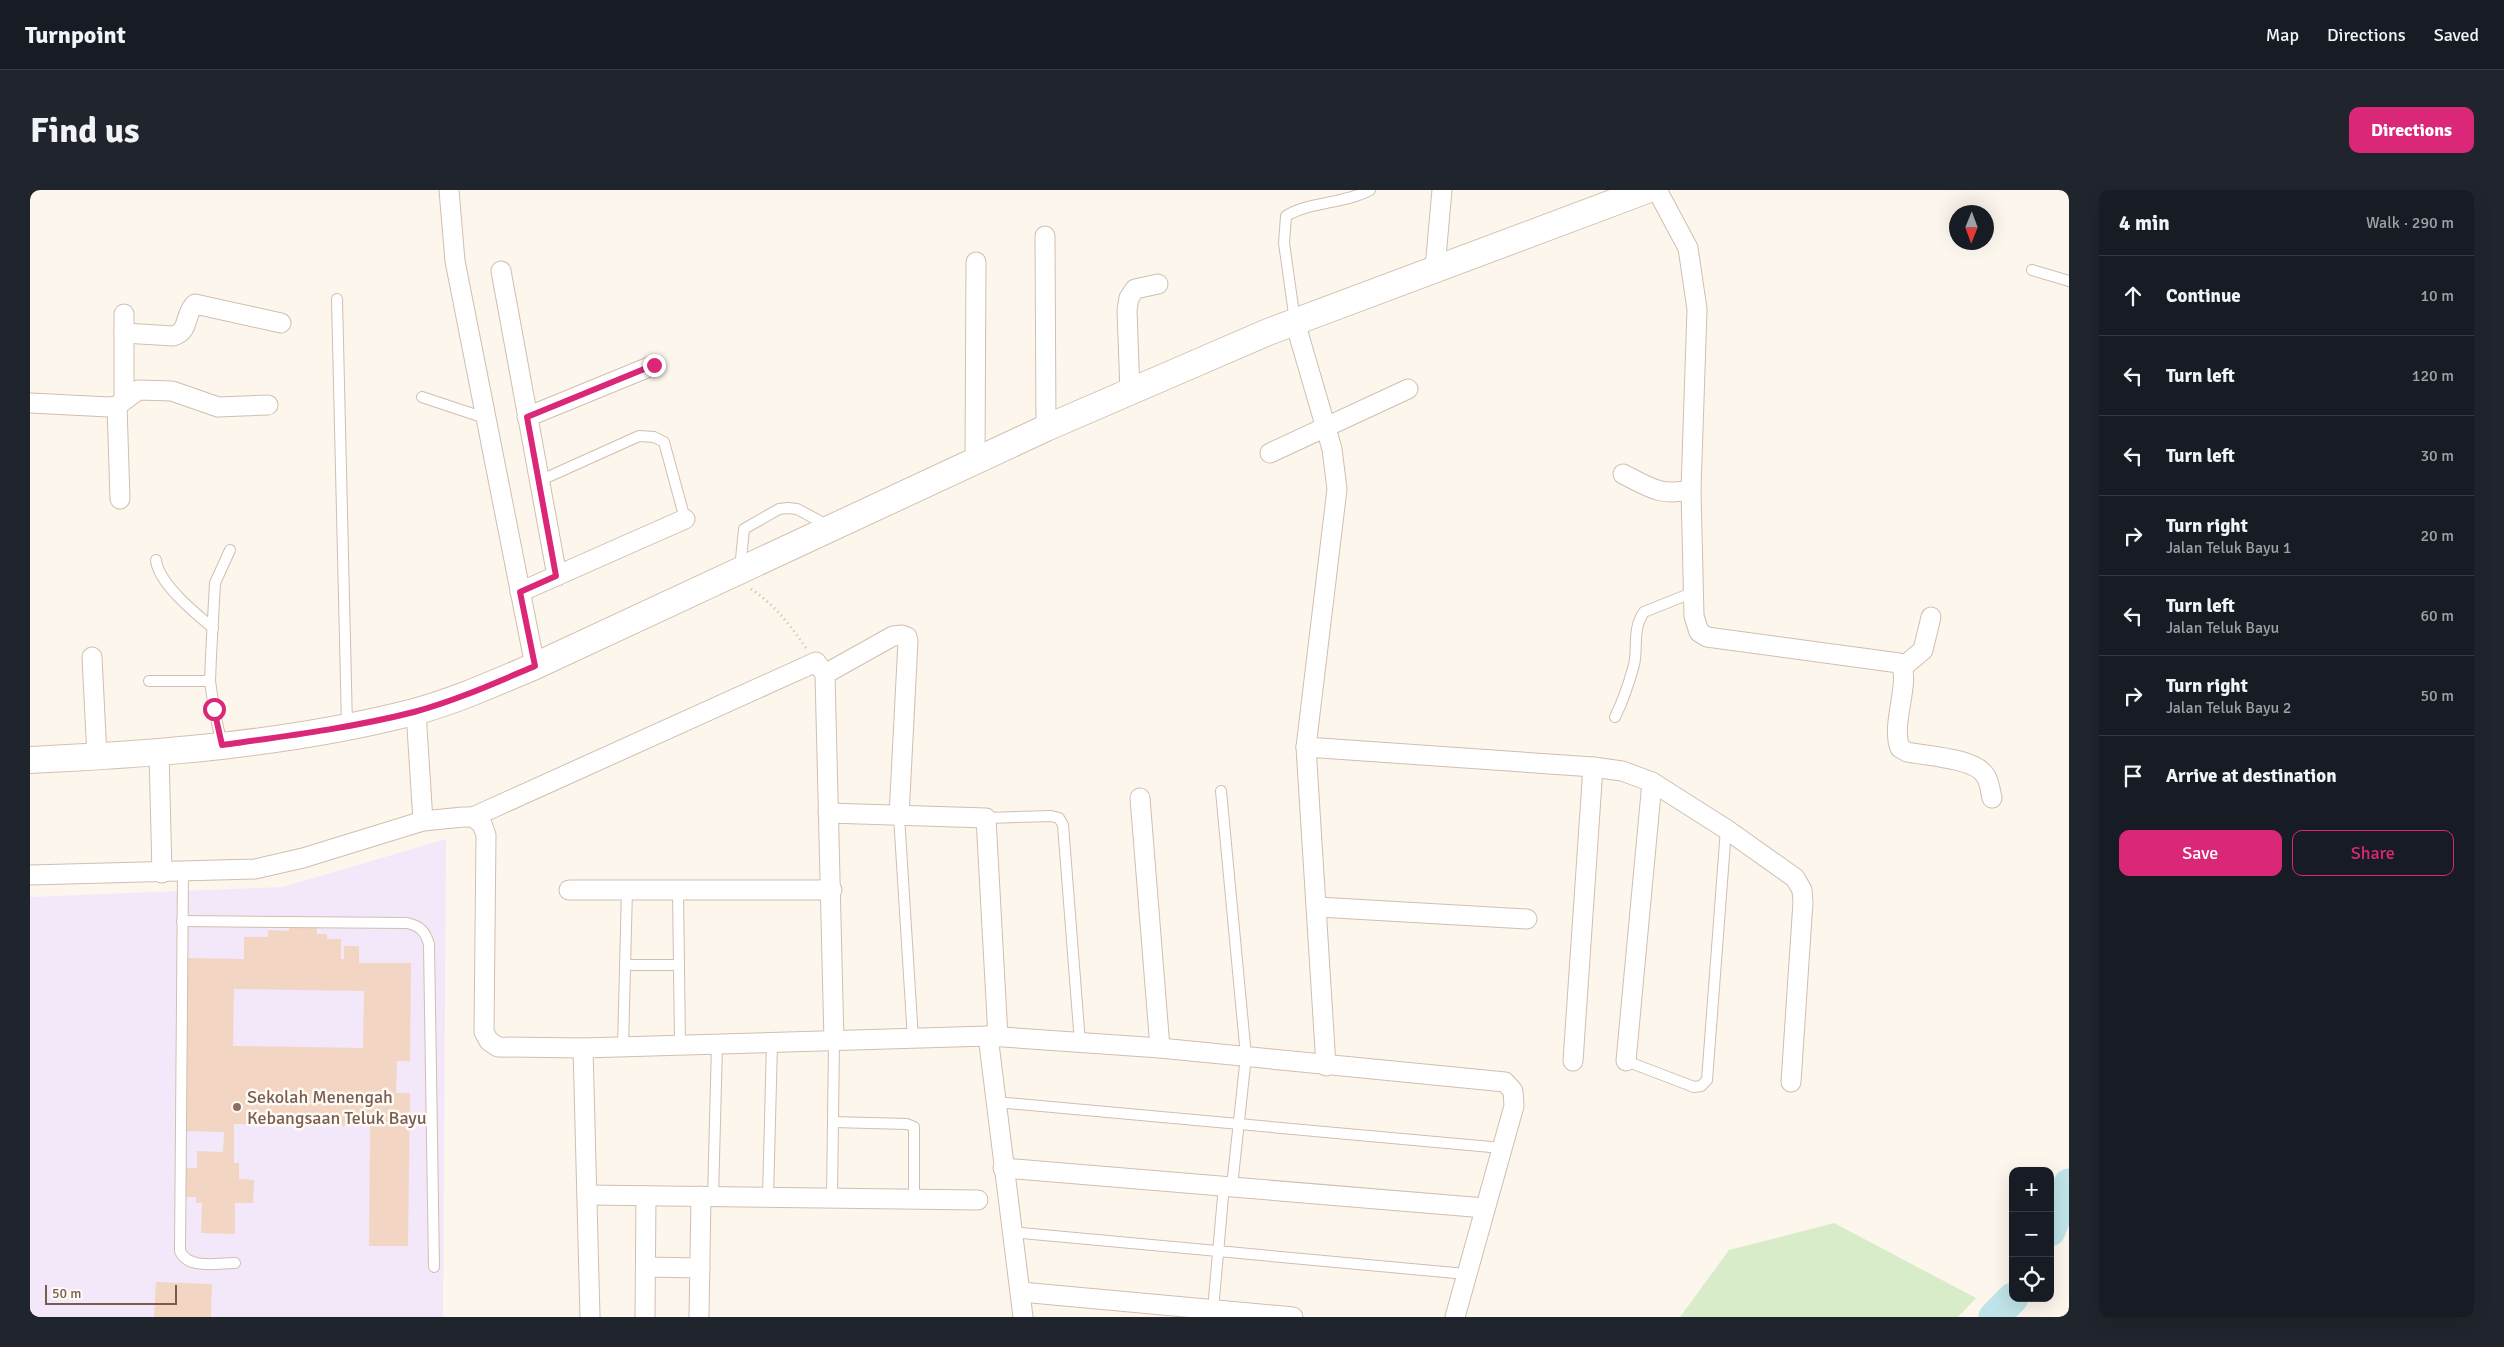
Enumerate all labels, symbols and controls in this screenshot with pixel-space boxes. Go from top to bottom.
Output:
text: Turnpoint [25,20,126,50]
text: Map [2266,24,2299,46]
text: Directions [2327,24,2406,46]
text: Saved [2434,24,2479,46]
button: Directions [2349,107,2474,153]
text: Find us [30,109,140,152]
north arrow [1949,205,1994,250]
text: 4 min [2119,210,2170,236]
text: Walk · 290 m [2366,213,2454,233]
icon: ahead [2119,282,2147,310]
text: Continue [2166,284,2241,308]
text: 10 m [2420,286,2454,306]
route end [643,354,666,377]
icon: left [2119,362,2147,390]
text: Turn left [2166,364,2235,388]
text: 120 m [2412,366,2454,386]
icon: left [2119,442,2147,470]
text: Turn left [2166,444,2235,468]
text: 30 m [2420,446,2454,466]
text: Turn right [2166,514,2248,538]
icon: right [2119,522,2147,550]
text: 20 m [2420,526,2454,546]
text: Jalan Teluk Bayu 1 [2166,538,2291,558]
text: Turn left [2166,594,2235,618]
icon: left [2119,602,2147,630]
text: 60 m [2420,606,2454,626]
text: Jalan Teluk Bayu [2166,618,2279,638]
text: Turn right [2166,674,2248,698]
icon: right [2119,682,2147,710]
text: 50 m [2420,686,2454,706]
route start [203,698,226,721]
text: Jalan Teluk Bayu 2 [2166,698,2291,718]
icon: arrive [2119,762,2147,790]
text: Arrive at destination [2166,764,2337,788]
button: Save [2119,830,2282,876]
button: Share [2292,830,2454,876]
place label: Sekolah Menengah Kebangsaan Teluk Bayu [247,1086,427,1129]
marker: Sekolah Menengah Kebangsaan Teluk Bayu [231,1101,243,1113]
map controls [2009,1167,2054,1302]
button: + [2009,1167,2054,1212]
button: − [2009,1212,2054,1257]
button: locate [2009,1257,2054,1302]
scale bar [45,1282,178,1305]
text: 50 m [52,1285,81,1302]

